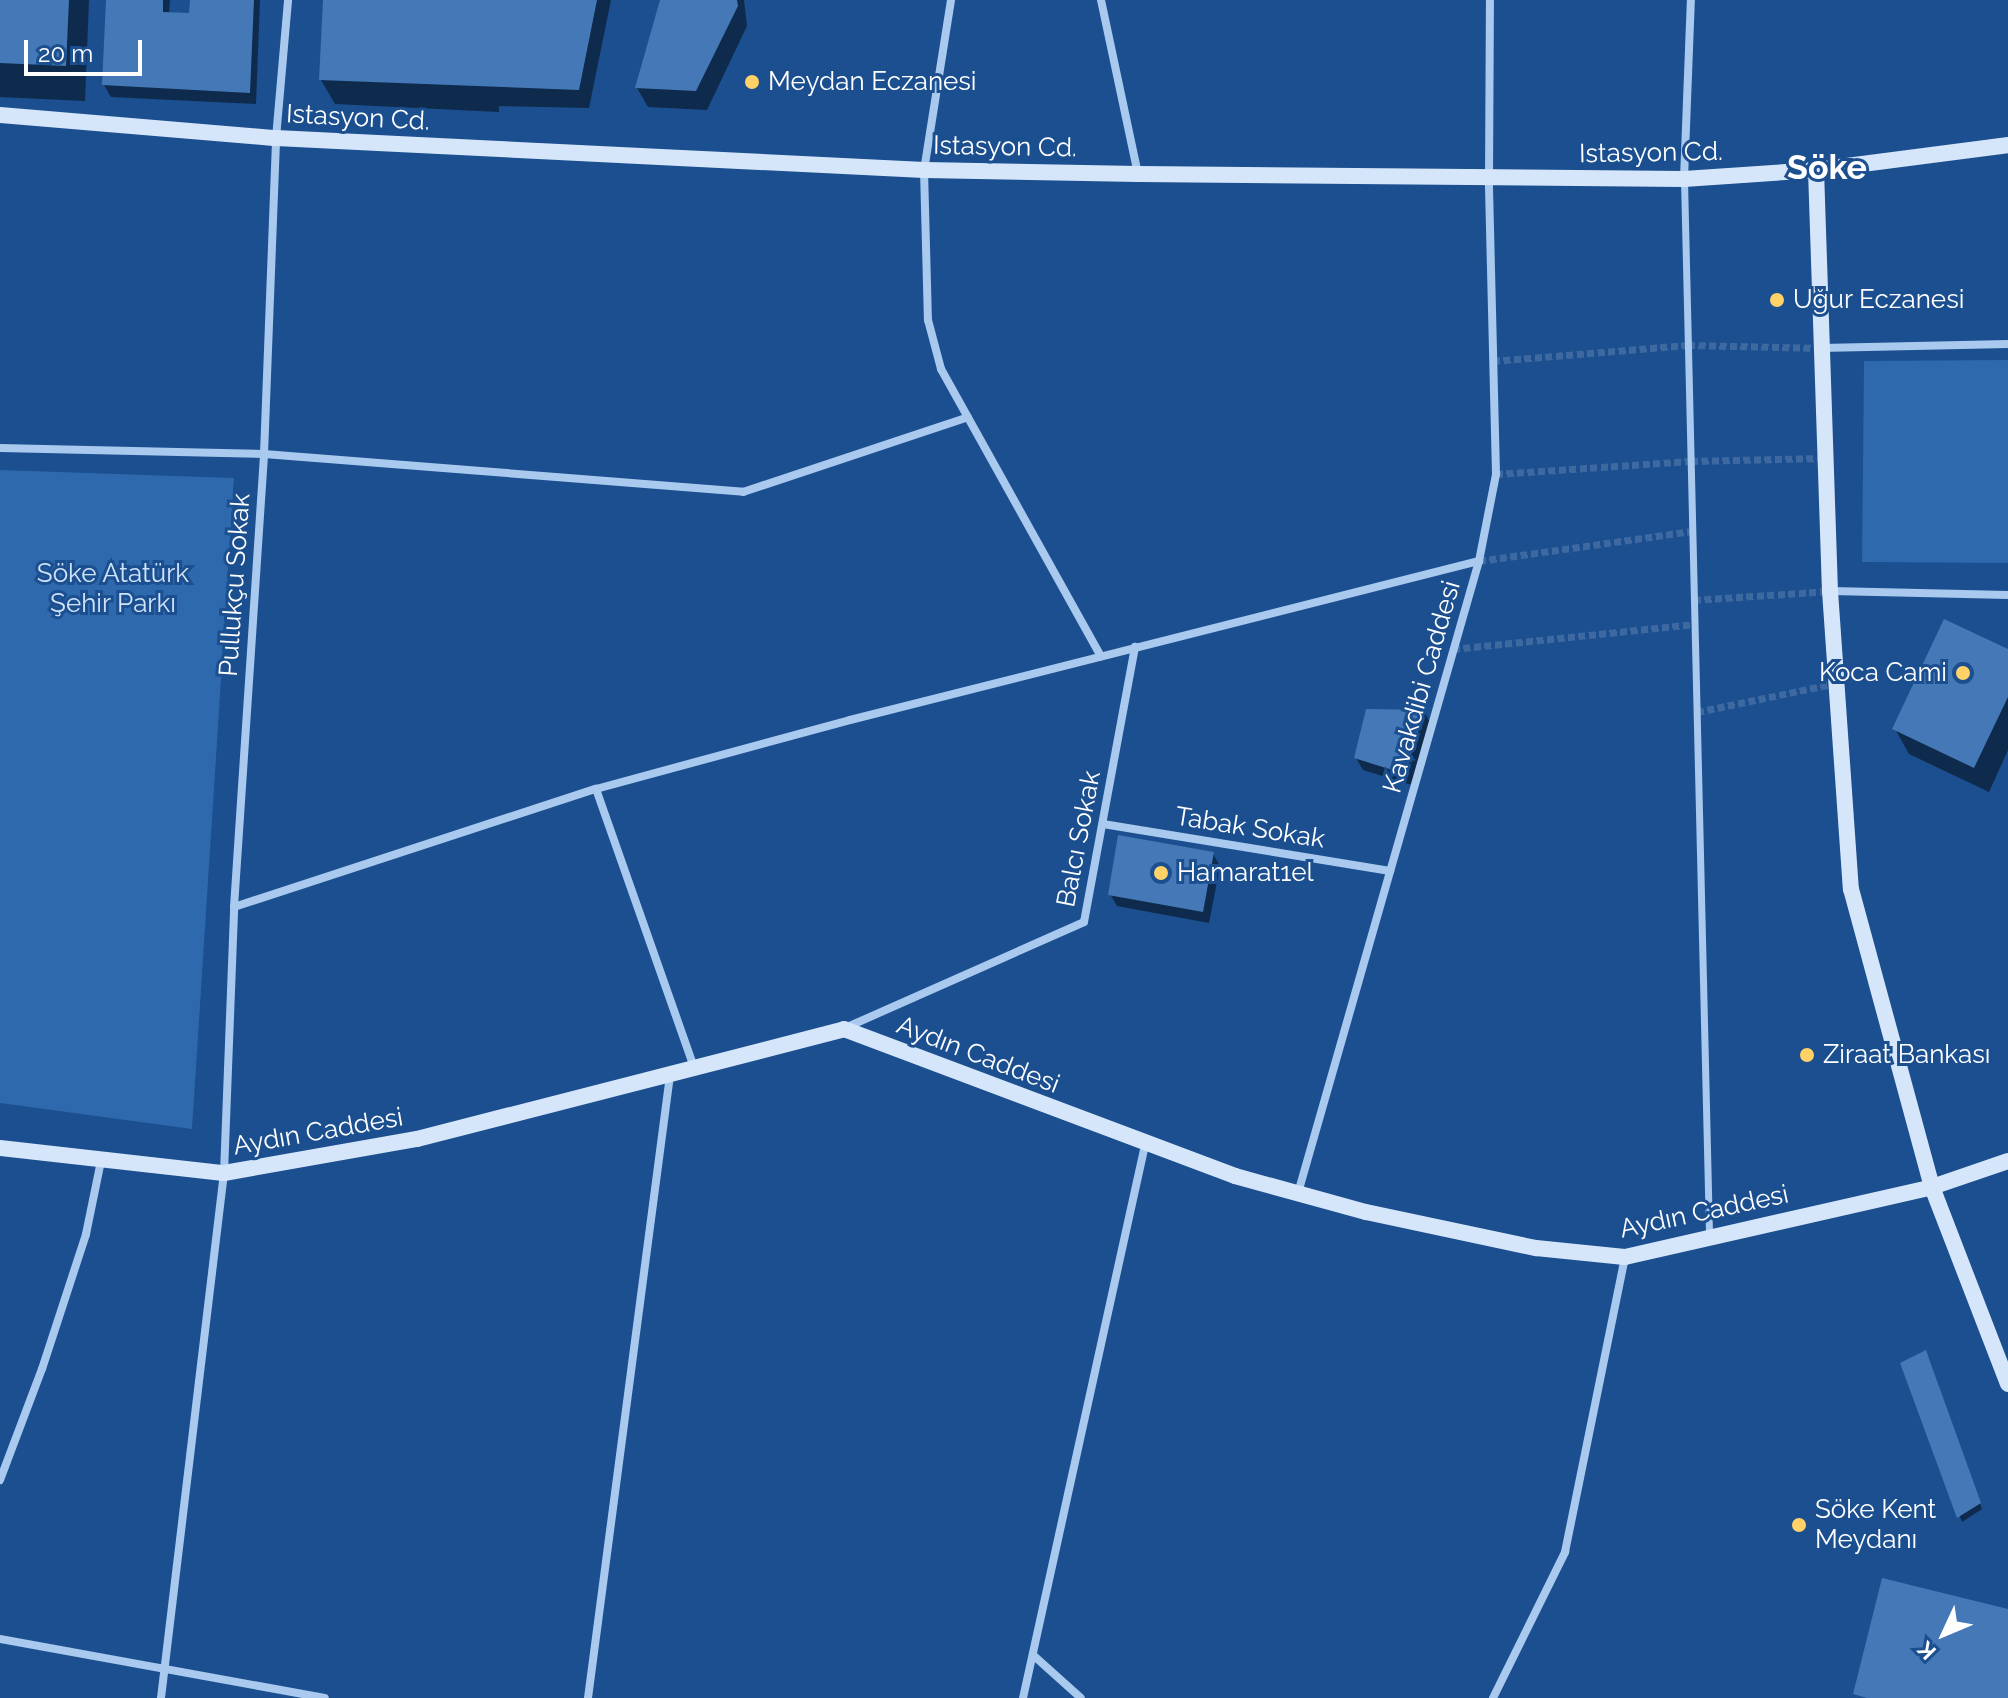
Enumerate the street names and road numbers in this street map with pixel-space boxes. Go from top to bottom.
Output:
street label: Istasyon Cd. [285,99,431,137]
street label: Istasyon Cd. [933,130,1077,164]
street label: Istasyon Cd. [1579,136,1723,170]
street label: Pullukçu Sokak [213,492,257,678]
street label: Kavakdibi Caddesi [1377,577,1467,797]
street label: Balcı Sokak [1051,768,1107,910]
street label: Tabak Sokak [1173,801,1327,855]
street label: Aydın Caddesi [892,1010,1064,1100]
street label: Aydın Caddesi [231,1102,405,1162]
street label: Aydın Caddesi [1617,1179,1791,1245]

